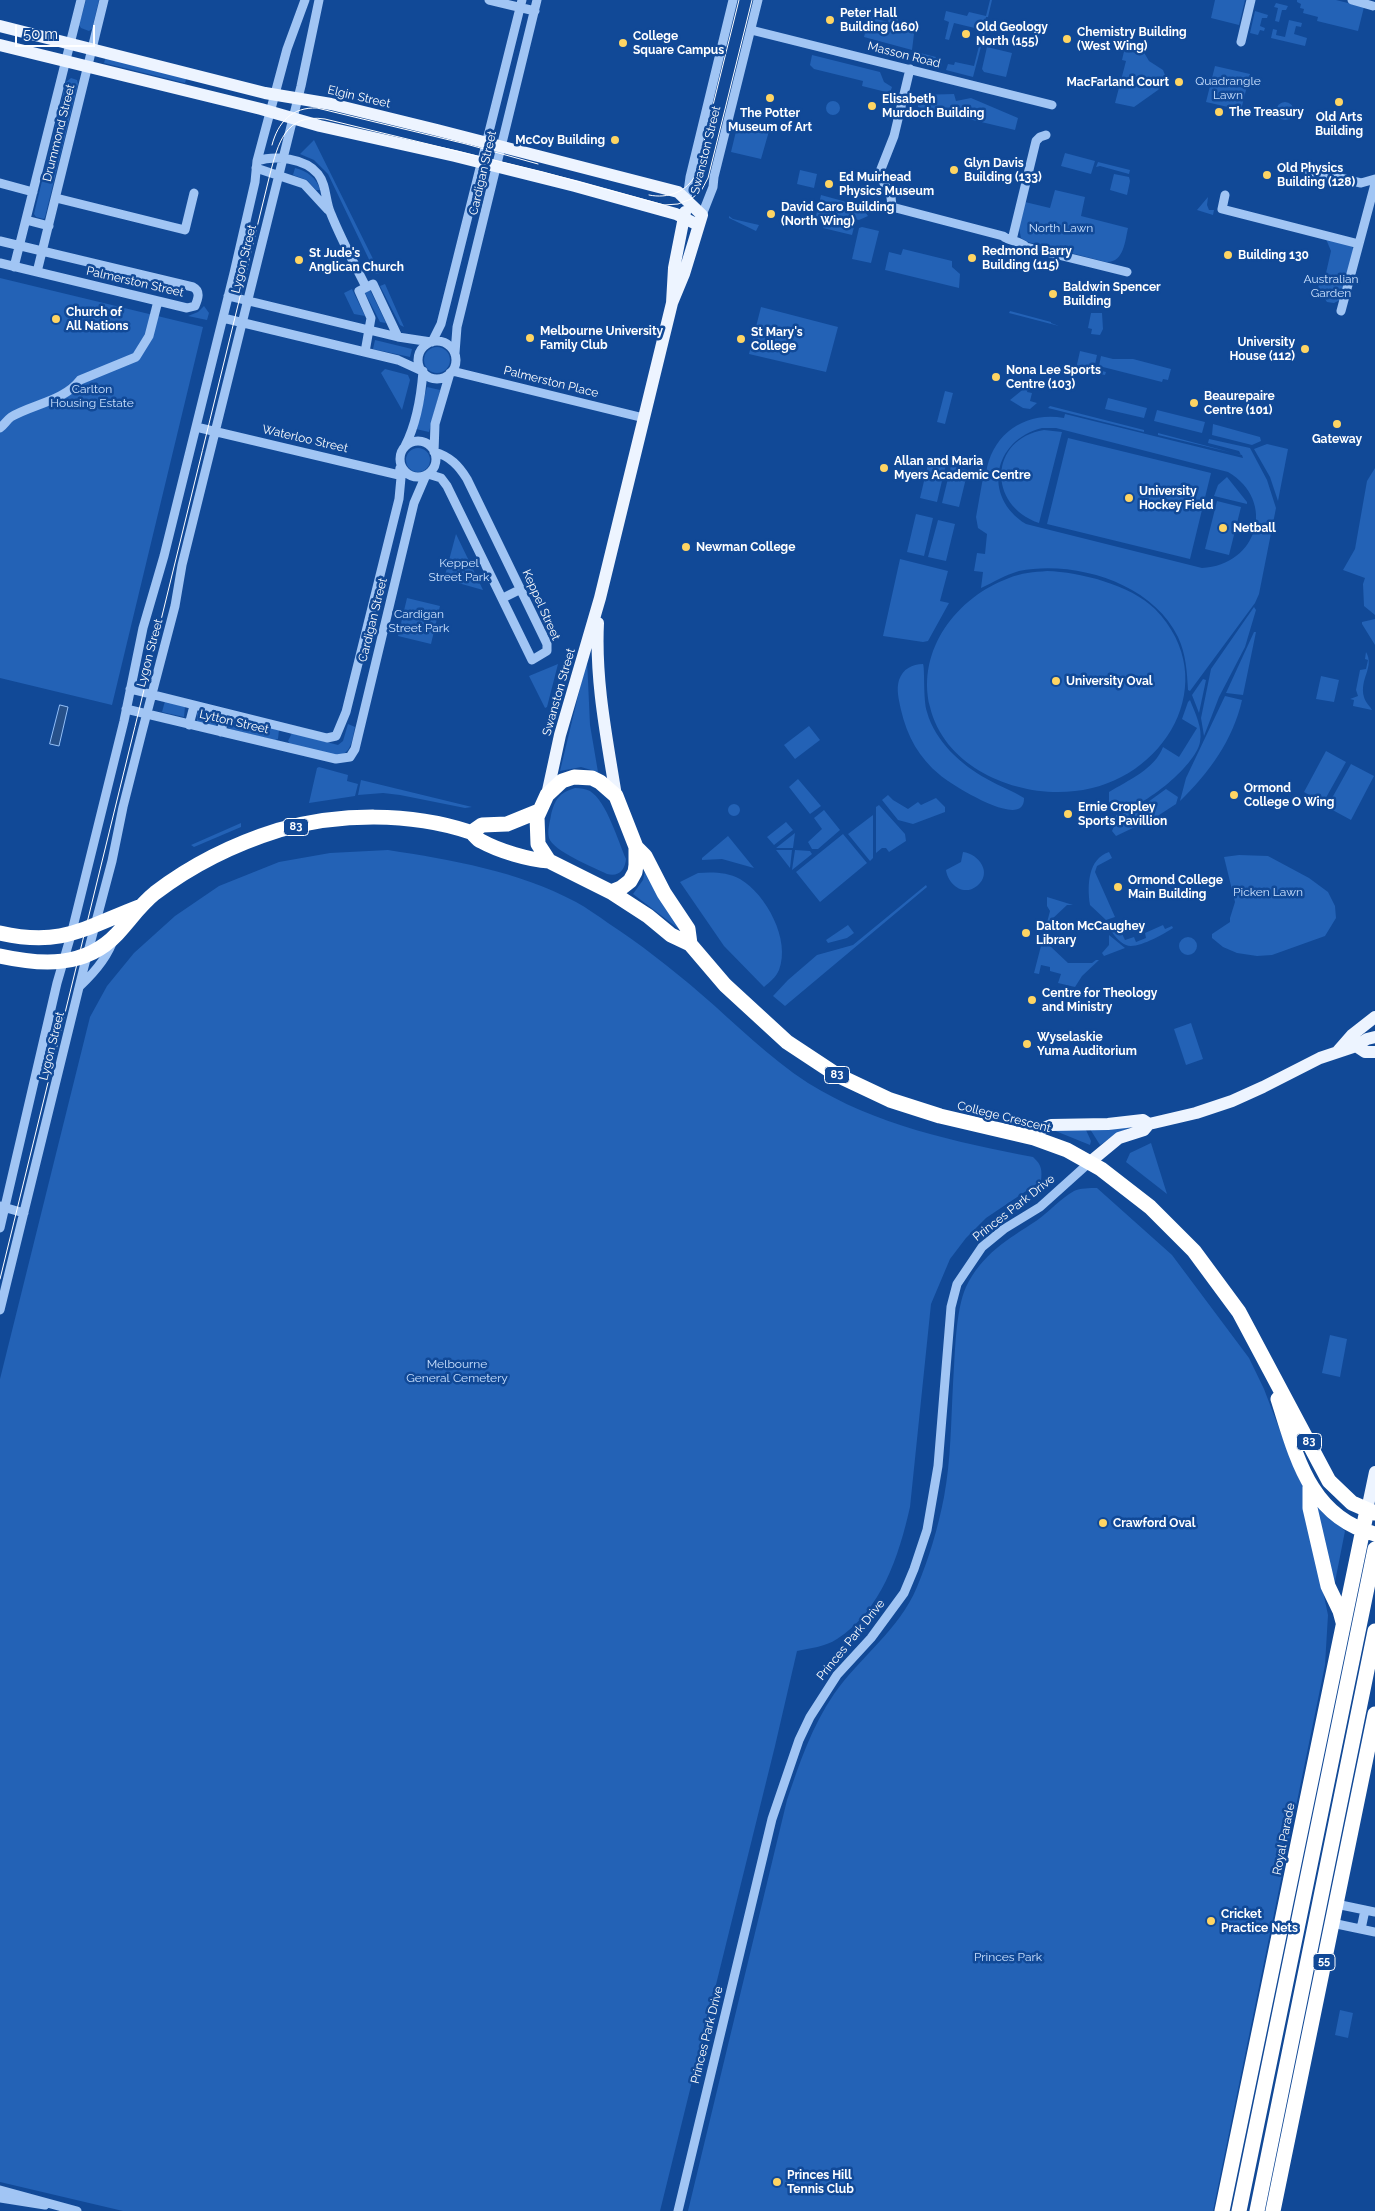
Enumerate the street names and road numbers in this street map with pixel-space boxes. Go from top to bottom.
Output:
street label: Masson Road [866,39,942,71]
street label: Drummond Street [40,83,78,183]
street label: Elgin Street [326,83,392,111]
street label: Swanston Street [688,104,724,196]
street label: Cardigan Street [466,129,500,217]
street label: Lygon Street [229,223,259,295]
street label: Palmerston Street [85,264,185,300]
street label: Palmerston Place [502,363,600,401]
street label: Waterloo Street [261,422,349,456]
street label: Keppel Street [519,567,563,643]
street label: Cardigan Street [356,576,390,664]
street label: Lygon Street [134,617,166,689]
street label: Swanston Street [540,647,578,737]
street label: Lytton Street [198,707,270,737]
road number: 83 [284,819,308,836]
street label: Lygon Street [37,1010,67,1082]
road number: 83 [824,1066,850,1084]
street label: College Crescent [956,1098,1052,1136]
street label: Princes Park Drive [970,1172,1058,1244]
road number: 83 [1296,1434,1322,1450]
street label: Princes Park Drive [814,1597,888,1683]
street label: Royal Parade [1270,1802,1298,1876]
road number: 55 [1313,1954,1335,1970]
street label: Princes Park Drive [688,1985,726,2085]

